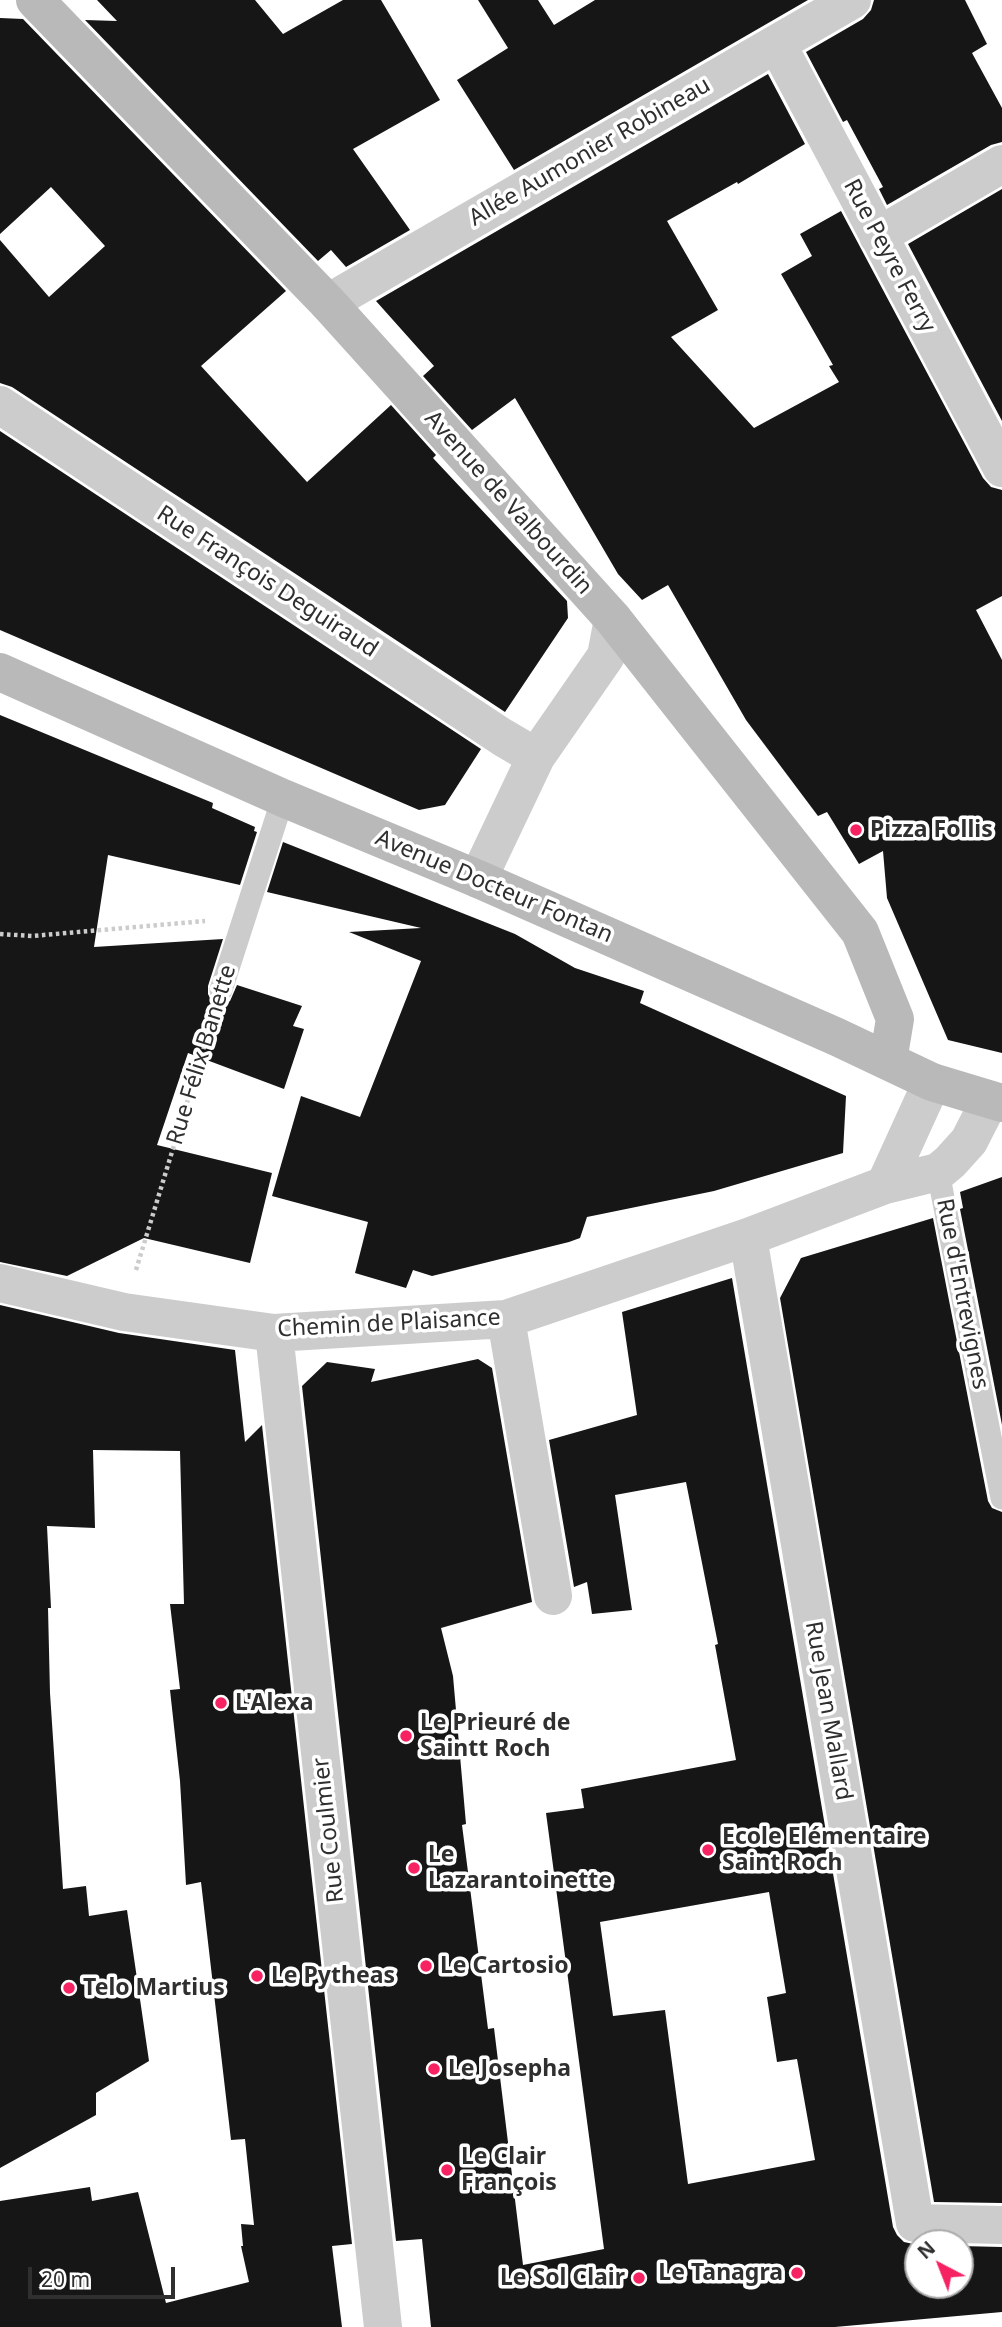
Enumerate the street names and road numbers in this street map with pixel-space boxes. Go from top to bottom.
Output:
street label: Allée Aumonier Robineau [464,72,716,232]
street label: Rue Peyre Ferry [837,175,941,337]
street label: Avenue de Valbourdin [418,405,598,601]
street label: Rue François Deguiraud [151,500,383,664]
street label: Avenue Docteur Fontan [371,824,617,950]
street label: Rue Félix Banette [161,962,243,1148]
street label: Rue d'Entrevignes [930,1196,994,1392]
street label: Chemin de Plaisance [277,1304,501,1344]
street label: Rue Jean Mallard [799,1619,857,1803]
street label: Rue Coulmier [308,1756,350,1904]

